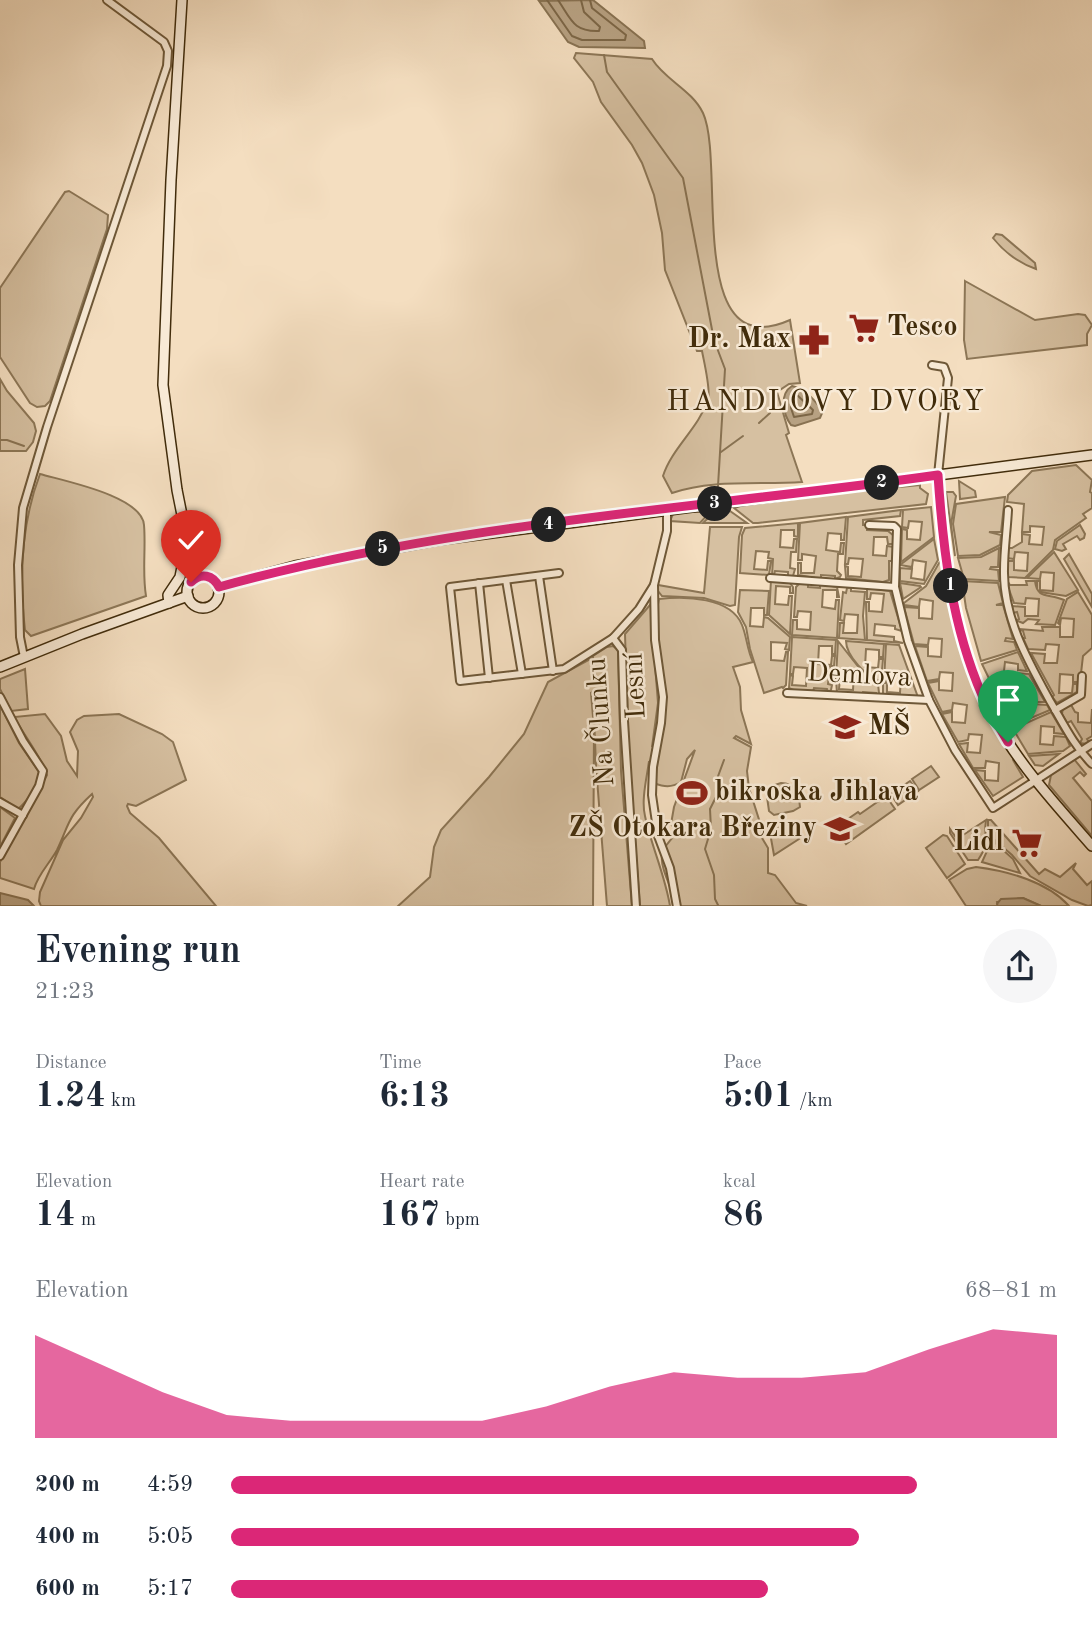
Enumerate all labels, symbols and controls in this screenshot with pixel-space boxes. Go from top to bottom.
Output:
supermarket icon: Tesco [847,311,881,345]
place label: Tesco [887,314,958,342]
pharmacy icon: Dr. Max [797,323,831,357]
place label: Dr. Max [687,326,791,354]
district label: HANDLOVY DVORY [666,387,986,417]
pin: 2 [864,466,900,500]
text: 2 [876,473,887,492]
pin: 3 [698,486,732,522]
text: 3 [709,494,720,513]
pin: 4 [532,508,566,542]
pin [161,510,221,582]
text: 4 [543,515,554,534]
icon: check [172,521,210,559]
pin: 5 [366,532,400,566]
text: 5 [377,539,388,558]
pin: 1 [934,568,968,604]
text: 1 [945,576,956,595]
street label: Lesní [620,652,652,720]
street label: Na Člunku [579,657,620,788]
street label: Demlova [806,659,912,693]
pin [978,670,1038,742]
icon: arrive [989,681,1027,719]
place label: MŠ [868,707,910,741]
school or university icon: MŠ [828,710,862,744]
sports icon: bikroska Jihlava [675,776,709,810]
place label: bikroska Jihlava [715,779,918,807]
place label: ZŠ Otokara Březiny [569,809,817,843]
school or university icon: ZŠ Otokara Březiny [823,812,857,846]
supermarket icon: Lidl [1010,826,1044,860]
place label: Lidl [953,829,1004,857]
button: share [983,929,1057,1003]
text: Evening run [35,933,241,971]
text: 21:23 [35,980,95,1003]
text: Distance [35,1054,107,1073]
text: Time [379,1054,422,1073]
text: Pace [723,1054,762,1073]
text: 1.24 [35,1079,106,1114]
text: 6:13 [379,1079,450,1114]
text: 5:01 [723,1079,794,1114]
text: km [106,1092,136,1111]
text: /km [794,1092,833,1111]
text: Elevation [35,1173,112,1192]
text: Heart rate [379,1173,464,1192]
text: kcal [723,1173,756,1192]
text: 14 [35,1198,76,1233]
text: 167 [379,1198,440,1233]
text: 86 [723,1198,764,1233]
text: m [76,1211,96,1230]
text: bpm [440,1211,480,1230]
text: Elevation [35,1279,129,1302]
text: 68–81 m [965,1279,1057,1302]
text: 200 m [35,1473,100,1496]
text: 4:59 [147,1473,193,1496]
text: 400 m [35,1525,100,1548]
text: 5:05 [147,1525,193,1548]
text: 600 m [35,1577,100,1600]
text: 5:17 [147,1577,193,1600]

